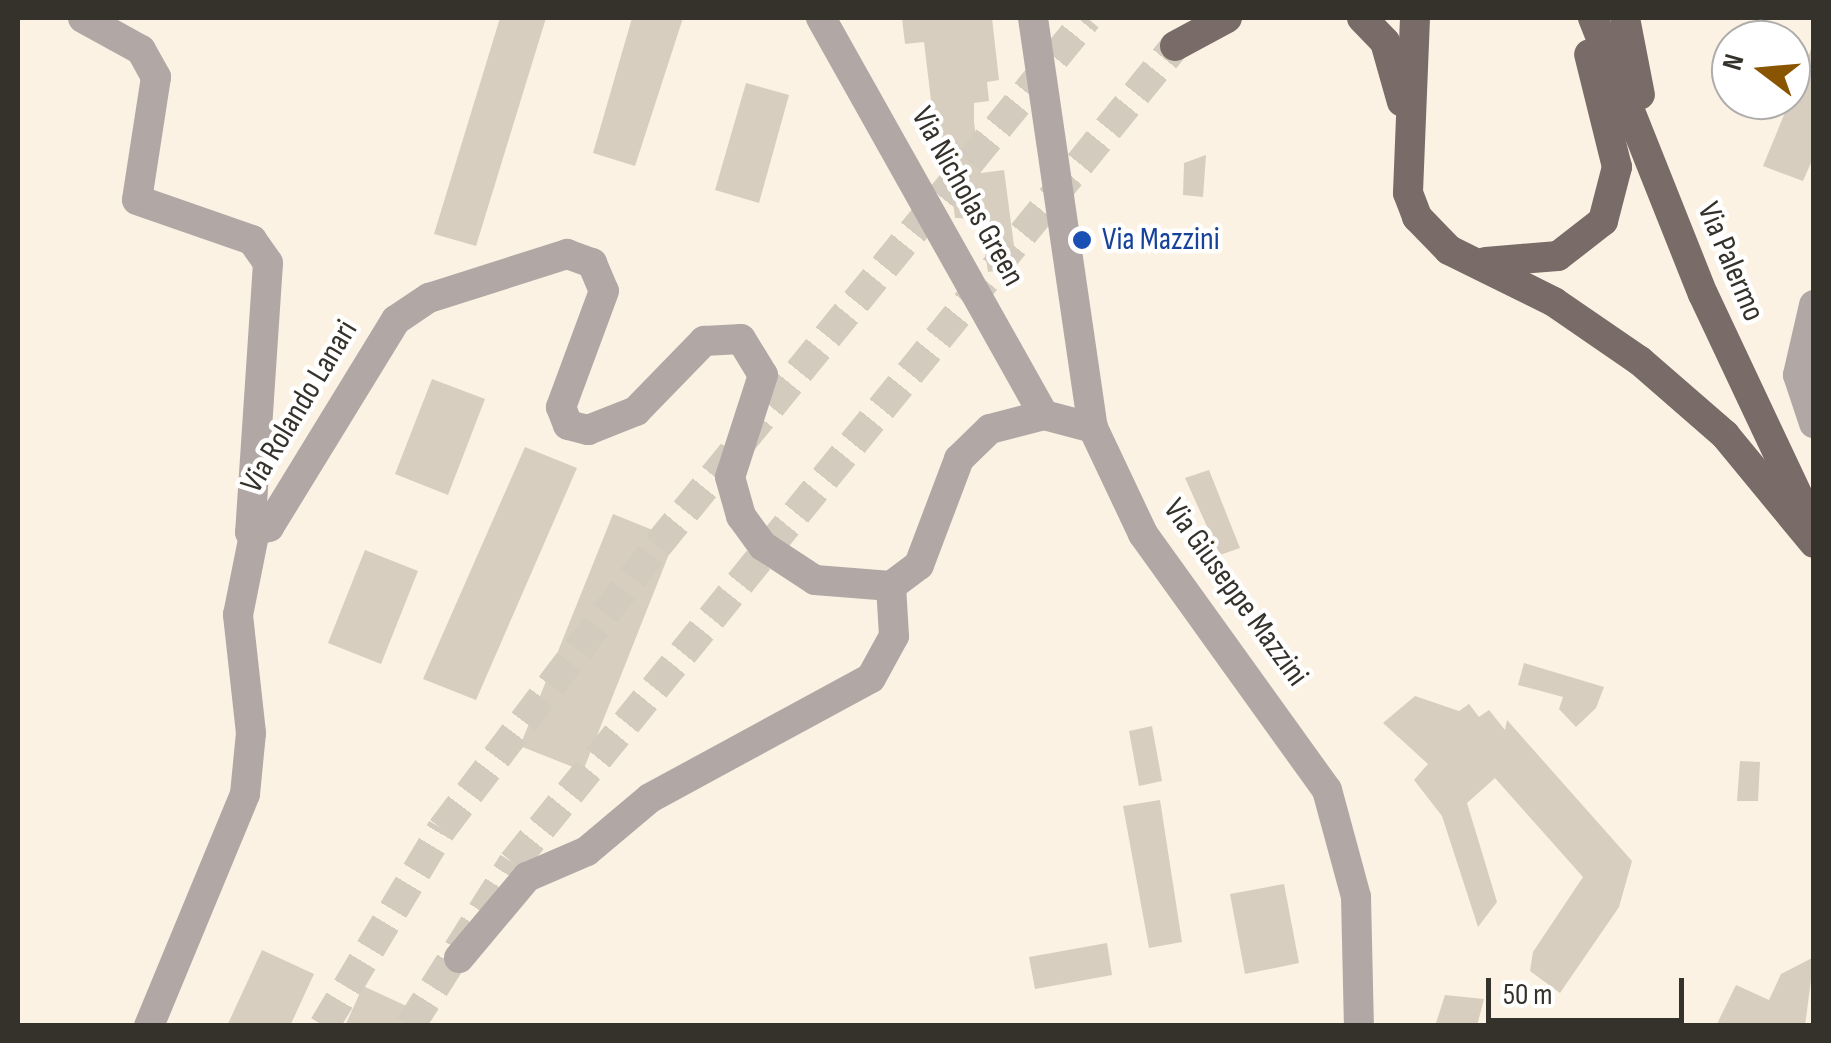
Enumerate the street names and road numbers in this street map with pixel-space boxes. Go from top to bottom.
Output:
street label: Via Nicholas Green [902,101,1032,293]
street label: Via Palermo [1688,197,1772,327]
street label: Via Rolando Lanari [233,314,367,500]
street label: Via Giuseppe Mazzini [1154,492,1316,694]

